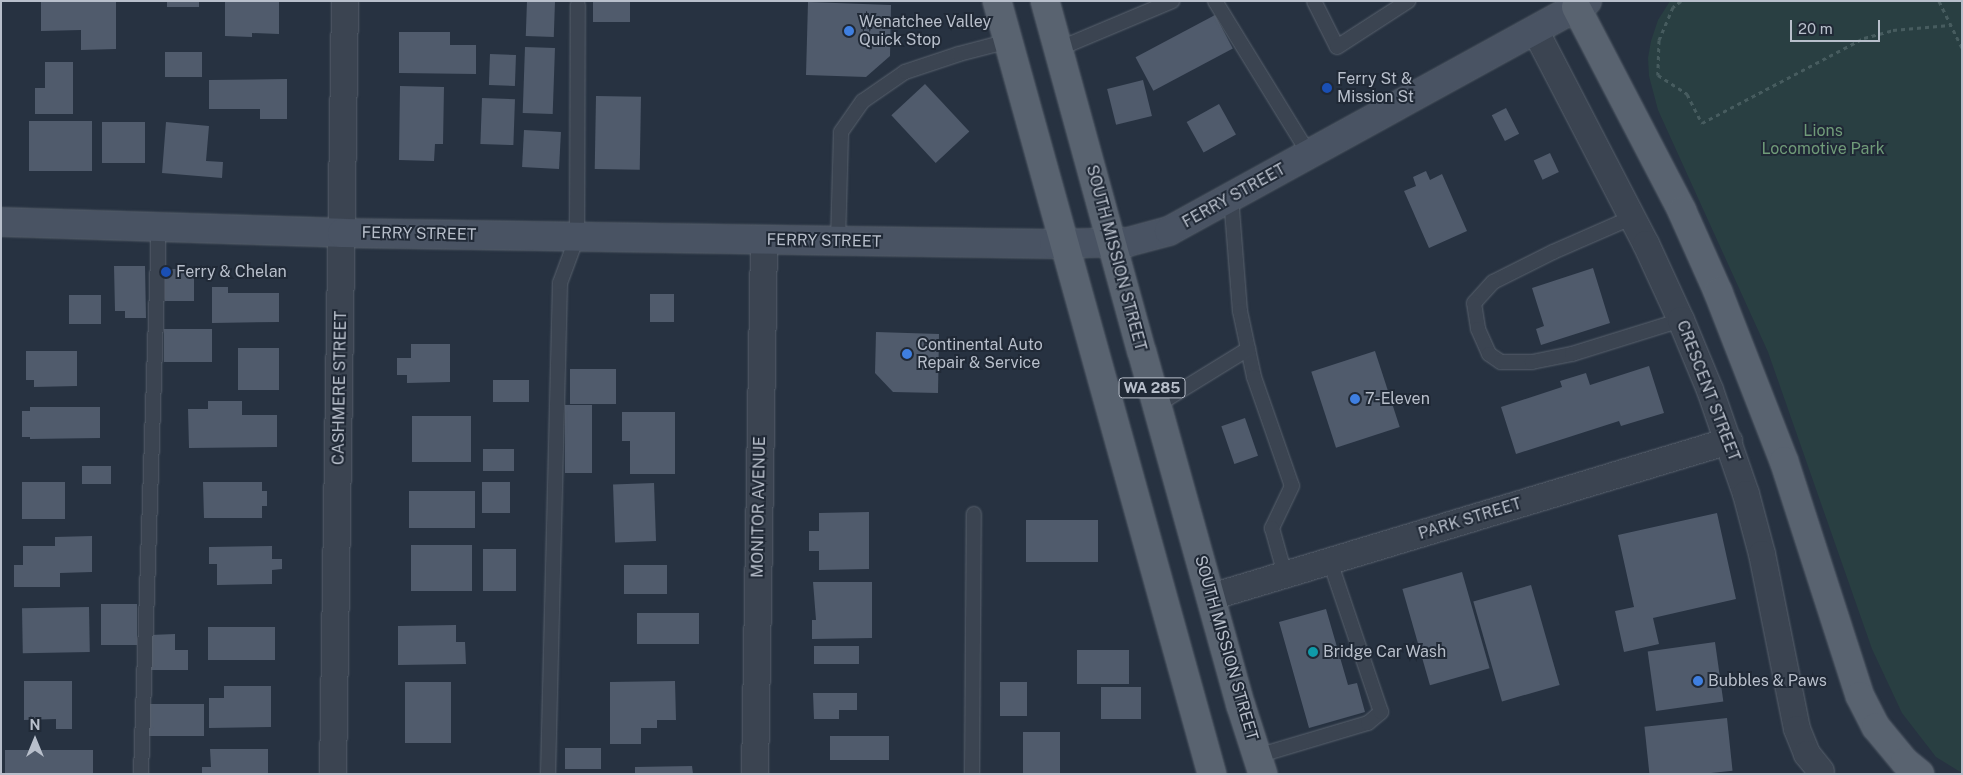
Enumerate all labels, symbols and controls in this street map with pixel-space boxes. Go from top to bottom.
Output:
scale bar [1793,10,1883,42]
place label: Wenatchee Valley Quick Stop [859,12,992,50]
text: 20 m [1798,20,1833,37]
marker: Wenatchee Valley Quick Stop [843,25,855,37]
place label: Ferry St & Mission St [1337,69,1414,107]
marker: Ferry St & Mission St [1321,82,1333,94]
park label: Lions Locomotive Park [1761,121,1885,159]
street label: FERRY STREET [1179,160,1289,232]
street label: SOUTH MISSION STREET [1082,163,1150,353]
street label: FERRY STREET [361,223,477,245]
street label: FERRY STREET [766,230,882,252]
place label: Ferry & Chelan [176,262,287,282]
marker: Ferry & Chelan [160,266,172,278]
street label: CASHMERE STREET [329,311,351,465]
street label: CRESCENT STREET [1672,318,1744,464]
place label: Continental Auto Repair & Service [917,335,1043,373]
marker: Continental Auto Repair & Service [901,348,913,360]
road number: WA 285 [1118,376,1186,400]
place label: 7-Eleven [1365,389,1430,409]
marker: 7-Eleven [1349,393,1361,405]
street label: MONITOR AVENUE [748,436,770,578]
street label: PARK STREET [1416,494,1524,544]
street label: SOUTH MISSION STREET [1190,553,1262,743]
place label: Bridge Car Wash [1323,642,1447,662]
marker: Bridge Car Wash [1307,646,1319,658]
place label: Bubbles & Paws [1708,671,1827,691]
marker: Bubbles & Paws [1692,675,1704,687]
north arrow [10,715,60,765]
text: N [30,717,40,733]

